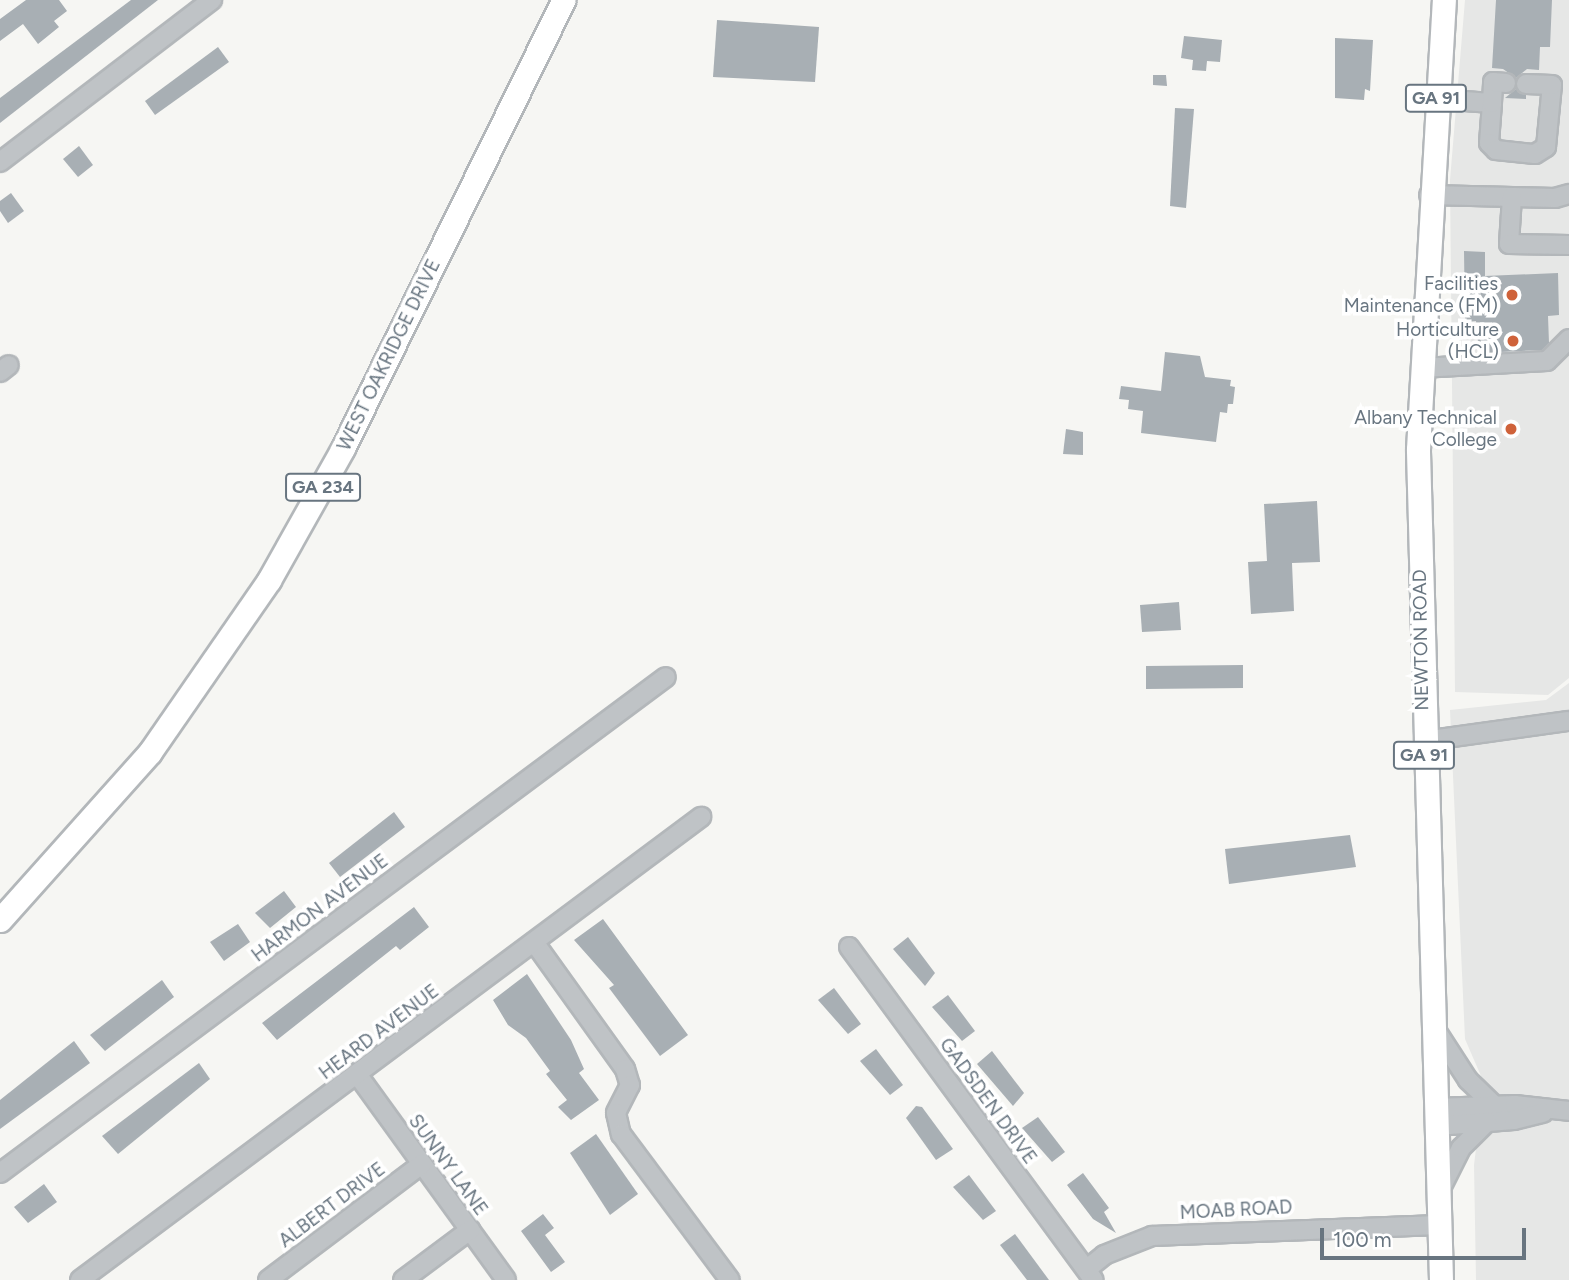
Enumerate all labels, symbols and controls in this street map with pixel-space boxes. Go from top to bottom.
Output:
road number: GA 91 [1404,84,1468,113]
street label: WEST OAKRIDGE DRIVE [333,255,445,455]
place label: Facilities Maintenance (FM) [1344,273,1498,317]
marker: Facilities Maintenance (FM) [1504,287,1520,303]
place label: Horticulture (HCL) [1396,319,1499,363]
marker: Horticulture (HCL) [1505,333,1521,349]
place label: Albany Technical College [1354,407,1497,451]
marker: Albany Technical College [1503,421,1519,437]
road number: GA 234 [284,472,362,502]
street label: NEWTON ROAD [1408,569,1434,711]
road number: GA 91 [1392,740,1456,770]
street label: HARMON AVENUE [247,849,393,967]
street label: HEARD AVENUE [315,980,443,1084]
street label: GADSDEN DRIVE [935,1034,1041,1168]
street label: SUNNY LANE [404,1110,492,1220]
street label: ALBERT DRIVE [274,1158,390,1252]
street label: MOAB ROAD [1179,1196,1293,1224]
scale bar [1324,1214,1530,1258]
text: 100 m [1333,1227,1392,1252]

